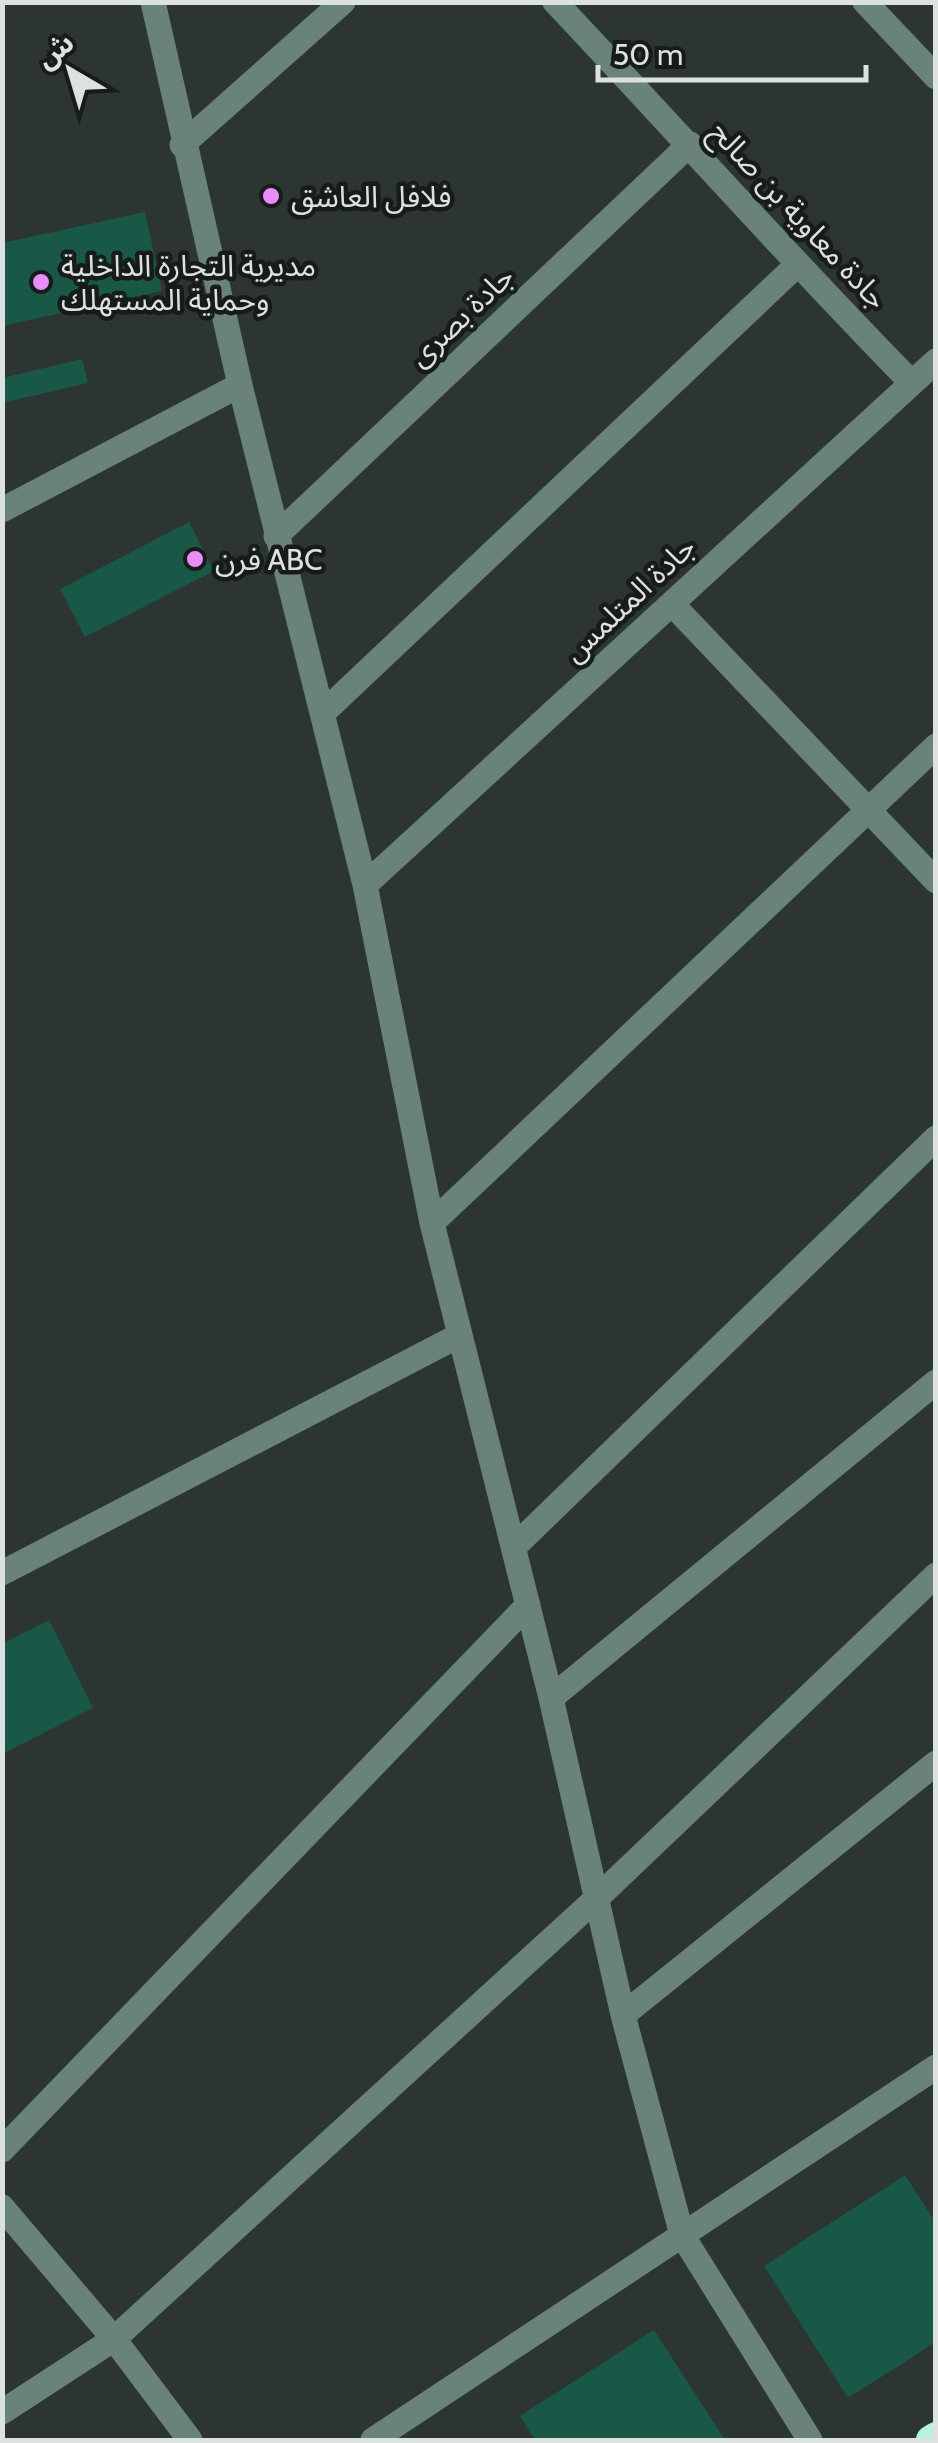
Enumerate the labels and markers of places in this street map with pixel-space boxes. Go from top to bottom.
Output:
place label: فلافل العاشق [291,178,452,215]
marker: فلافل العاشق [260,185,282,207]
place label: مديرية التجارة الداخلية وحماية المستهلك [61,247,316,318]
marker: مديرية التجارة الداخلية وحماية المستهلك [30,271,52,293]
place label: فرن ABC [215,541,322,578]
marker: فرن ABC [184,548,206,570]

